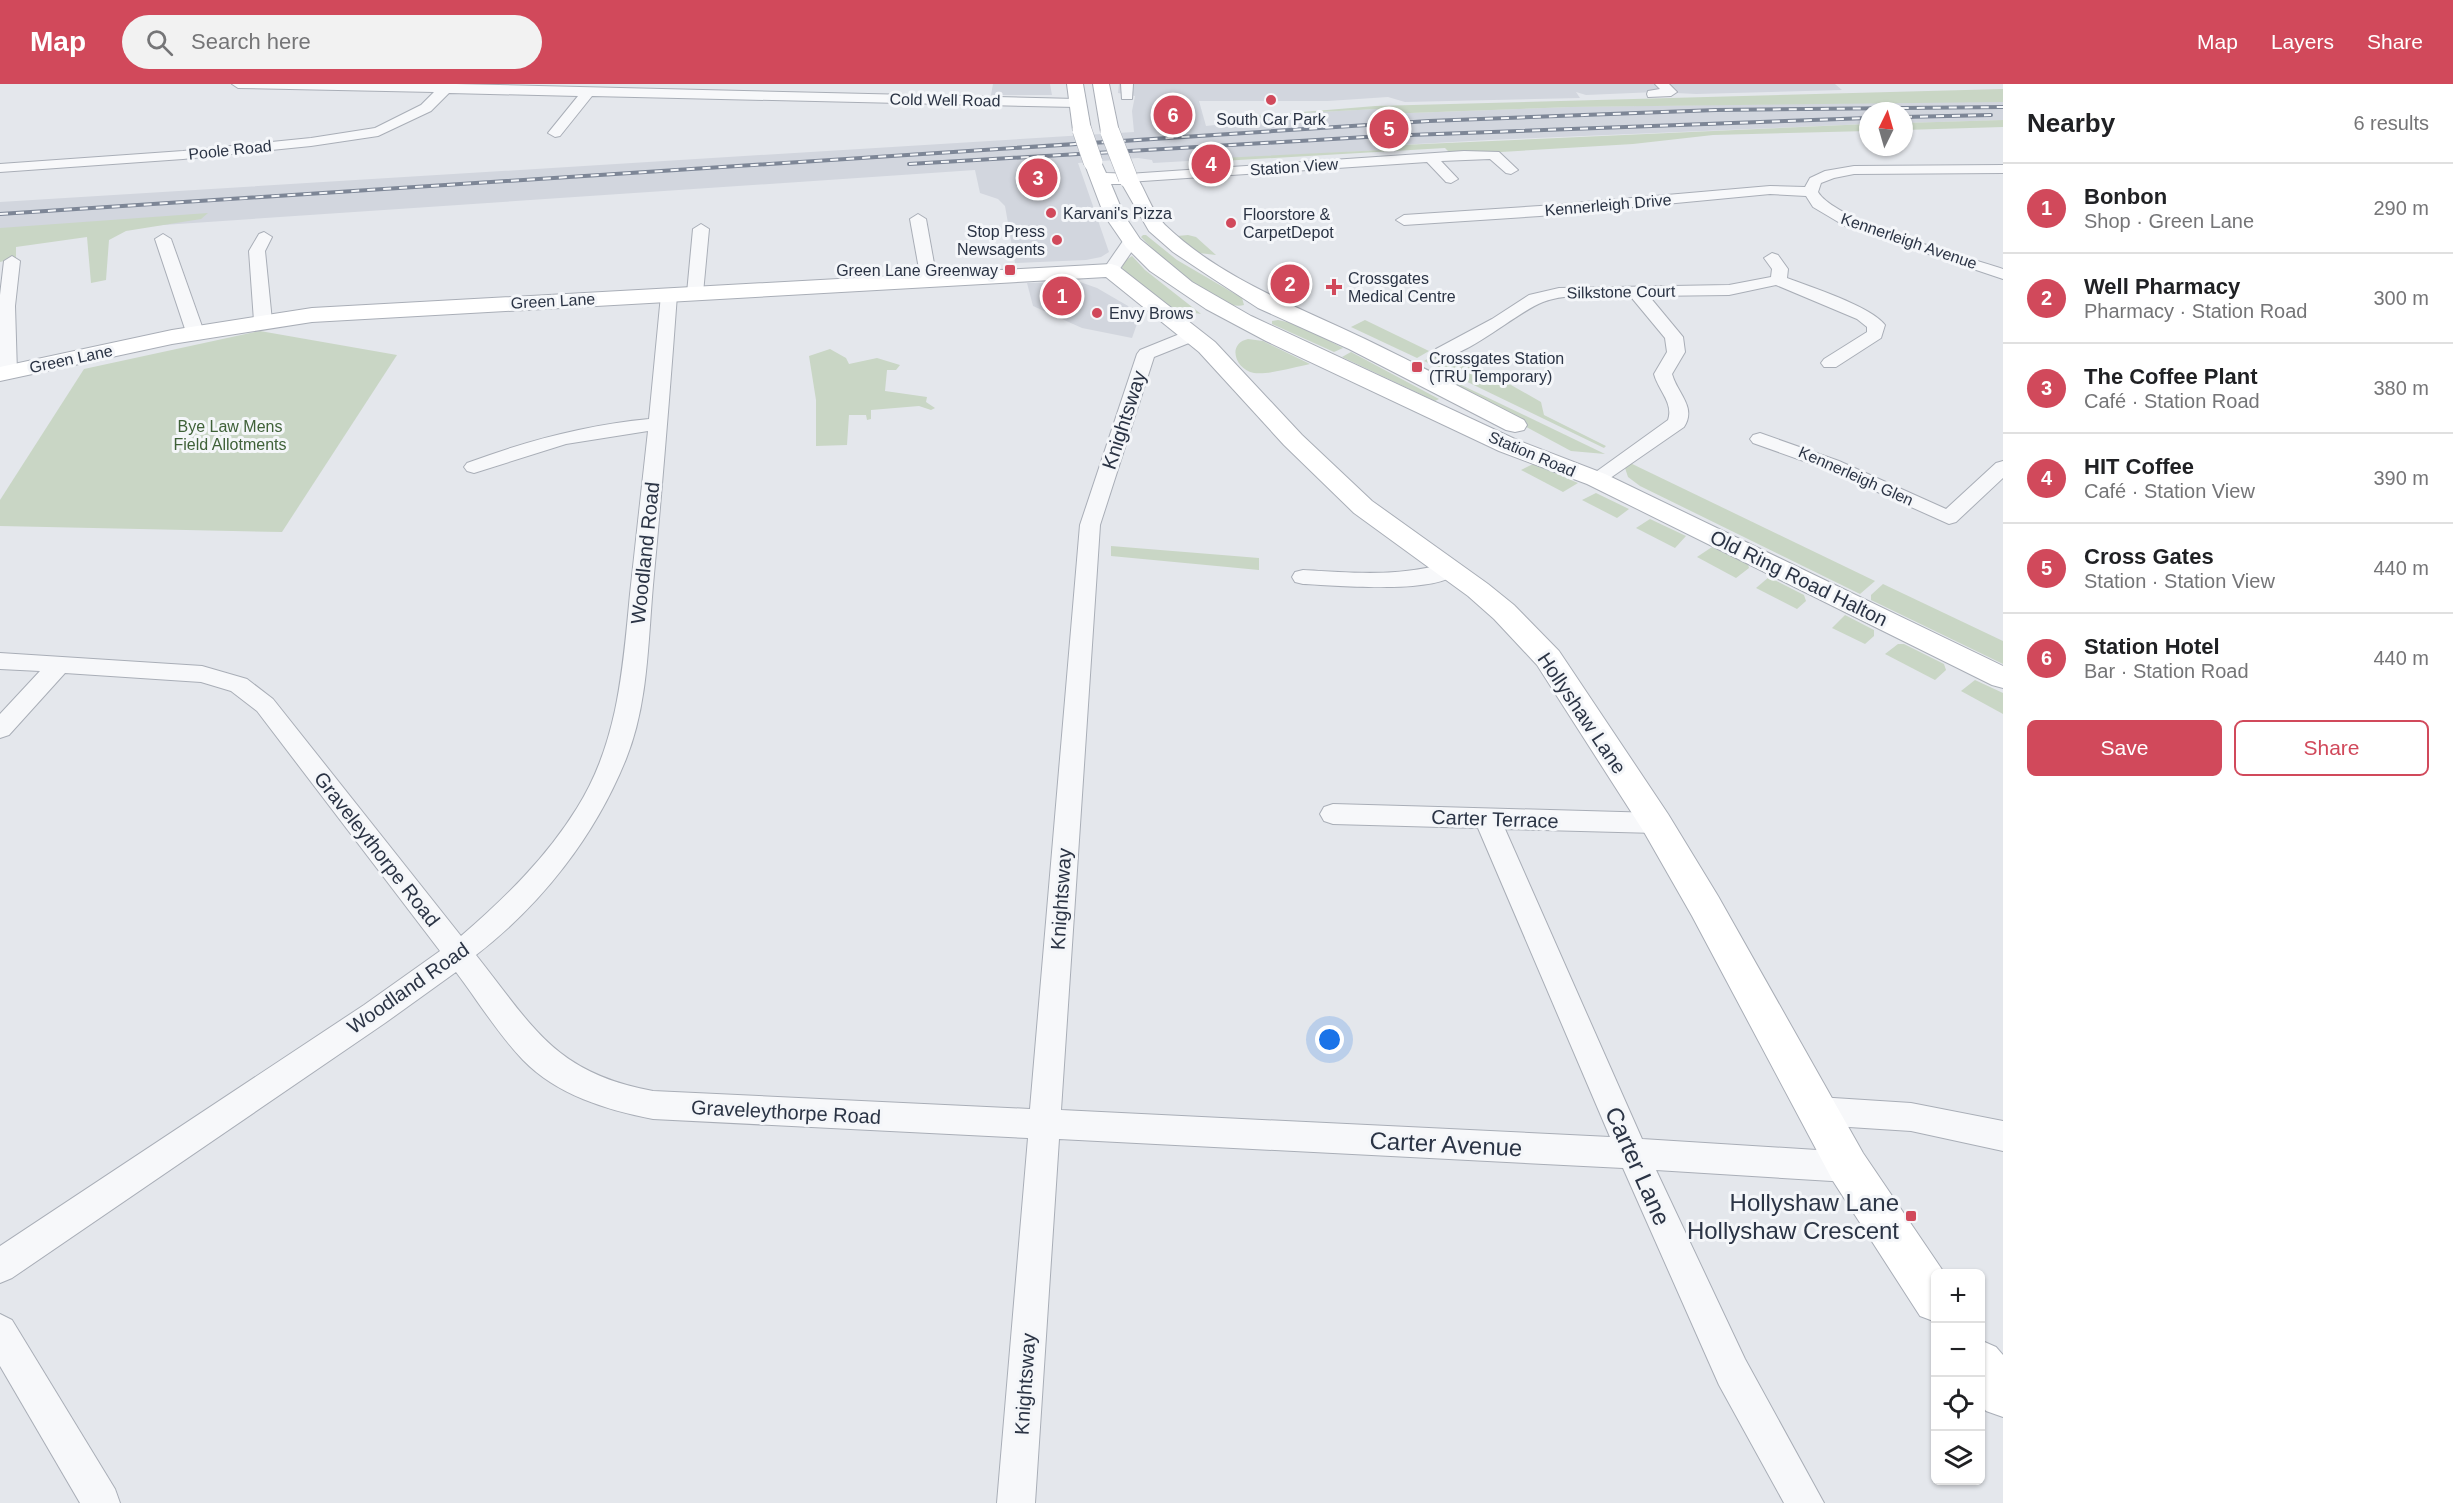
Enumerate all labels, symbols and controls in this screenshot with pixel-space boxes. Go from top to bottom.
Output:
search box [122,15,542,69]
text: Map [30,26,86,57]
icon: search [143,26,176,59]
text: Search here [191,29,311,54]
text: Map [2197,30,2238,53]
text: Layers [2271,30,2334,53]
text: Share [2367,30,2423,53]
street label: Cold Well Road [889,91,1001,109]
pin: 6 [1154,93,1192,138]
marker: South Car Park [1264,93,1278,107]
north arrow [1859,102,1913,156]
pin: 5 [1370,106,1408,152]
text: Nearby [2027,108,2115,138]
place label: South Car Park [1216,111,1327,128]
text: 6 results [2353,112,2429,134]
street label: Poole Road [188,137,272,163]
pin: 4 [1192,142,1230,187]
street label: Station View [1249,155,1339,179]
pin: 3 [1018,156,1058,200]
text: Bonbon [2084,184,2167,209]
street label: Kennerleigh Drive [1544,191,1672,219]
text: 1 [2041,197,2052,219]
text: 290 m [2373,197,2429,219]
place label: Karvani's Pizza [1063,205,1172,222]
marker: Karvani's Pizza [1044,206,1058,220]
place label: Floorstore & CarpetDepot [1243,206,1334,241]
street label: Kennerleigh Avenue [1839,210,1979,272]
text: Shop · Green Lane [2084,210,2254,232]
marker: Floorstore & CarpetDepot [1224,216,1238,230]
place label: Stop Press Newsagents [957,223,1045,258]
marker: Stop Press Newsagents [1050,233,1064,247]
place label: Green Lane Greenway [836,262,998,279]
pin: 2 [1270,262,1310,306]
marker: Green Lane Greenway [1003,263,1017,277]
place label: Crossgates Medical Centre [1348,270,1456,305]
pin: 1 [1042,274,1082,318]
text: Well Pharmacy [2084,274,2240,299]
marker: Crossgates Medical Centre [1325,278,1343,296]
street label: Silkstone Court [1567,283,1676,301]
text: 2 [2041,287,2052,309]
text: 300 m [2373,287,2429,309]
street label: Green Lane [510,290,596,312]
text: Pharmacy · Station Road [2084,300,2307,322]
place label: Envy Brows [1109,305,1193,322]
marker: Envy Brows [1090,306,1104,320]
street label: Green Lane [28,342,114,376]
place label: Crossgates Station (TRU Temporary) [1429,350,1564,385]
marker: Crossgates Station (TRU Temporary) [1410,360,1424,374]
text: The Coffee Plant [2084,364,2258,389]
street label: Knightsway [1098,368,1150,472]
text: 3 [2041,377,2052,399]
text: 380 m [2373,377,2429,399]
text: Café · Station Road [2084,390,2260,412]
park label: Bye Law Mens Field Allotments [174,418,286,453]
street label: Station Road [1486,428,1578,480]
street label: Kennerleigh Glen [1796,443,1916,509]
text: HIT Coffee [2084,454,2194,479]
text: 4 [2041,467,2052,489]
text: 390 m [2373,467,2429,489]
text: Café · Station View [2084,480,2255,502]
street label: Woodland Road [627,481,663,625]
street label: Old Ring Road Halton [1707,525,1891,631]
text: Cross Gates [2084,544,2214,569]
text: 5 [2041,557,2052,579]
text: 440 m [2373,557,2429,579]
text: Station · Station View [2084,570,2275,592]
text: Station Hotel [2084,634,2220,659]
text: 6 [2041,647,2052,669]
text: 440 m [2373,647,2429,669]
street label: Hollyshaw Lane [1533,648,1631,778]
text: Bar · Station Road [2084,660,2249,682]
button: Save [2027,720,2222,776]
button: Share [2234,720,2429,776]
street label: Graveleythorpe Road [310,767,444,931]
street label: Carter Terrace [1431,806,1559,832]
street label: Knightsway [1046,847,1076,951]
street label: Woodland Road [343,938,473,1038]
your location [1315,1025,1344,1054]
street label: Graveleythorpe Road [690,1096,882,1128]
street label: Carter Lane [1600,1103,1676,1229]
street label: Carter Avenue [1369,1127,1523,1161]
place label: Hollyshaw Lane Hollyshaw Crescent [1687,1189,1899,1244]
marker: Hollyshaw Lane Hollyshaw Crescent [1904,1209,1918,1223]
map controls [1931,1269,1985,1485]
button: + [1931,1269,1985,1323]
button: − [1931,1323,1985,1377]
street label: Knightsway [1010,1332,1040,1436]
button: locate [1931,1377,1985,1431]
button: layers [1931,1431,1985,1485]

